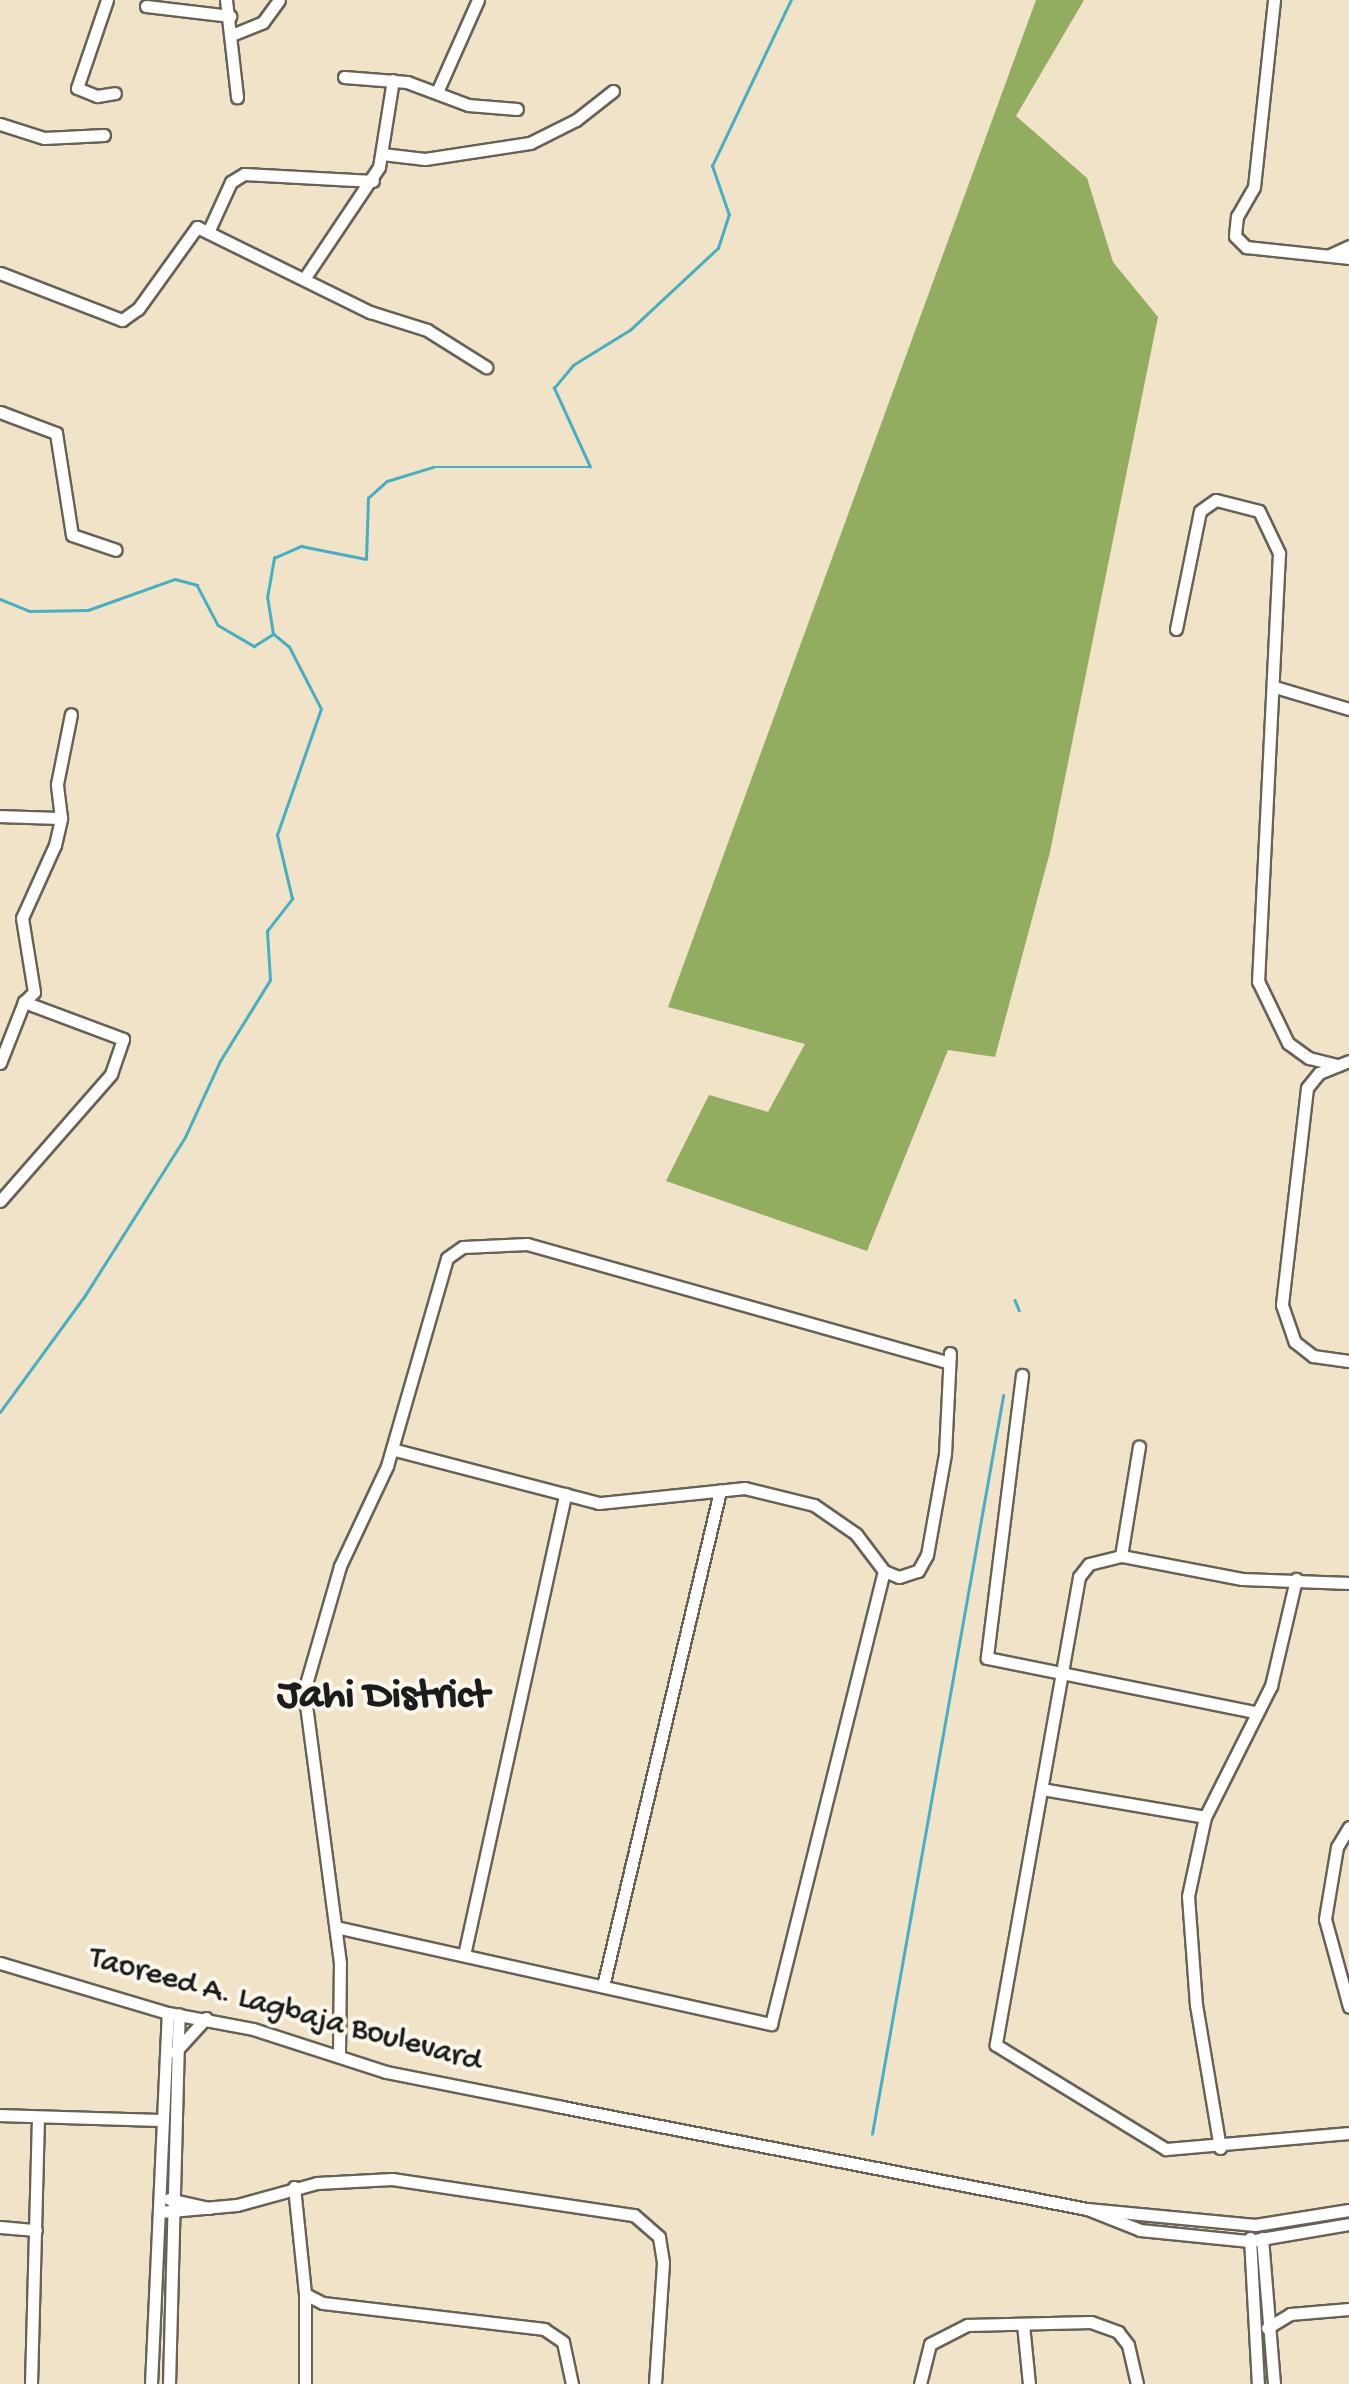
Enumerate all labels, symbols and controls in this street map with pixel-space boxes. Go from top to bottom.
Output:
district label: Jahi District [277,1673,489,1723]
street label: Taoreed A. Lagbaja Boulevard [85,1940,485,2082]

